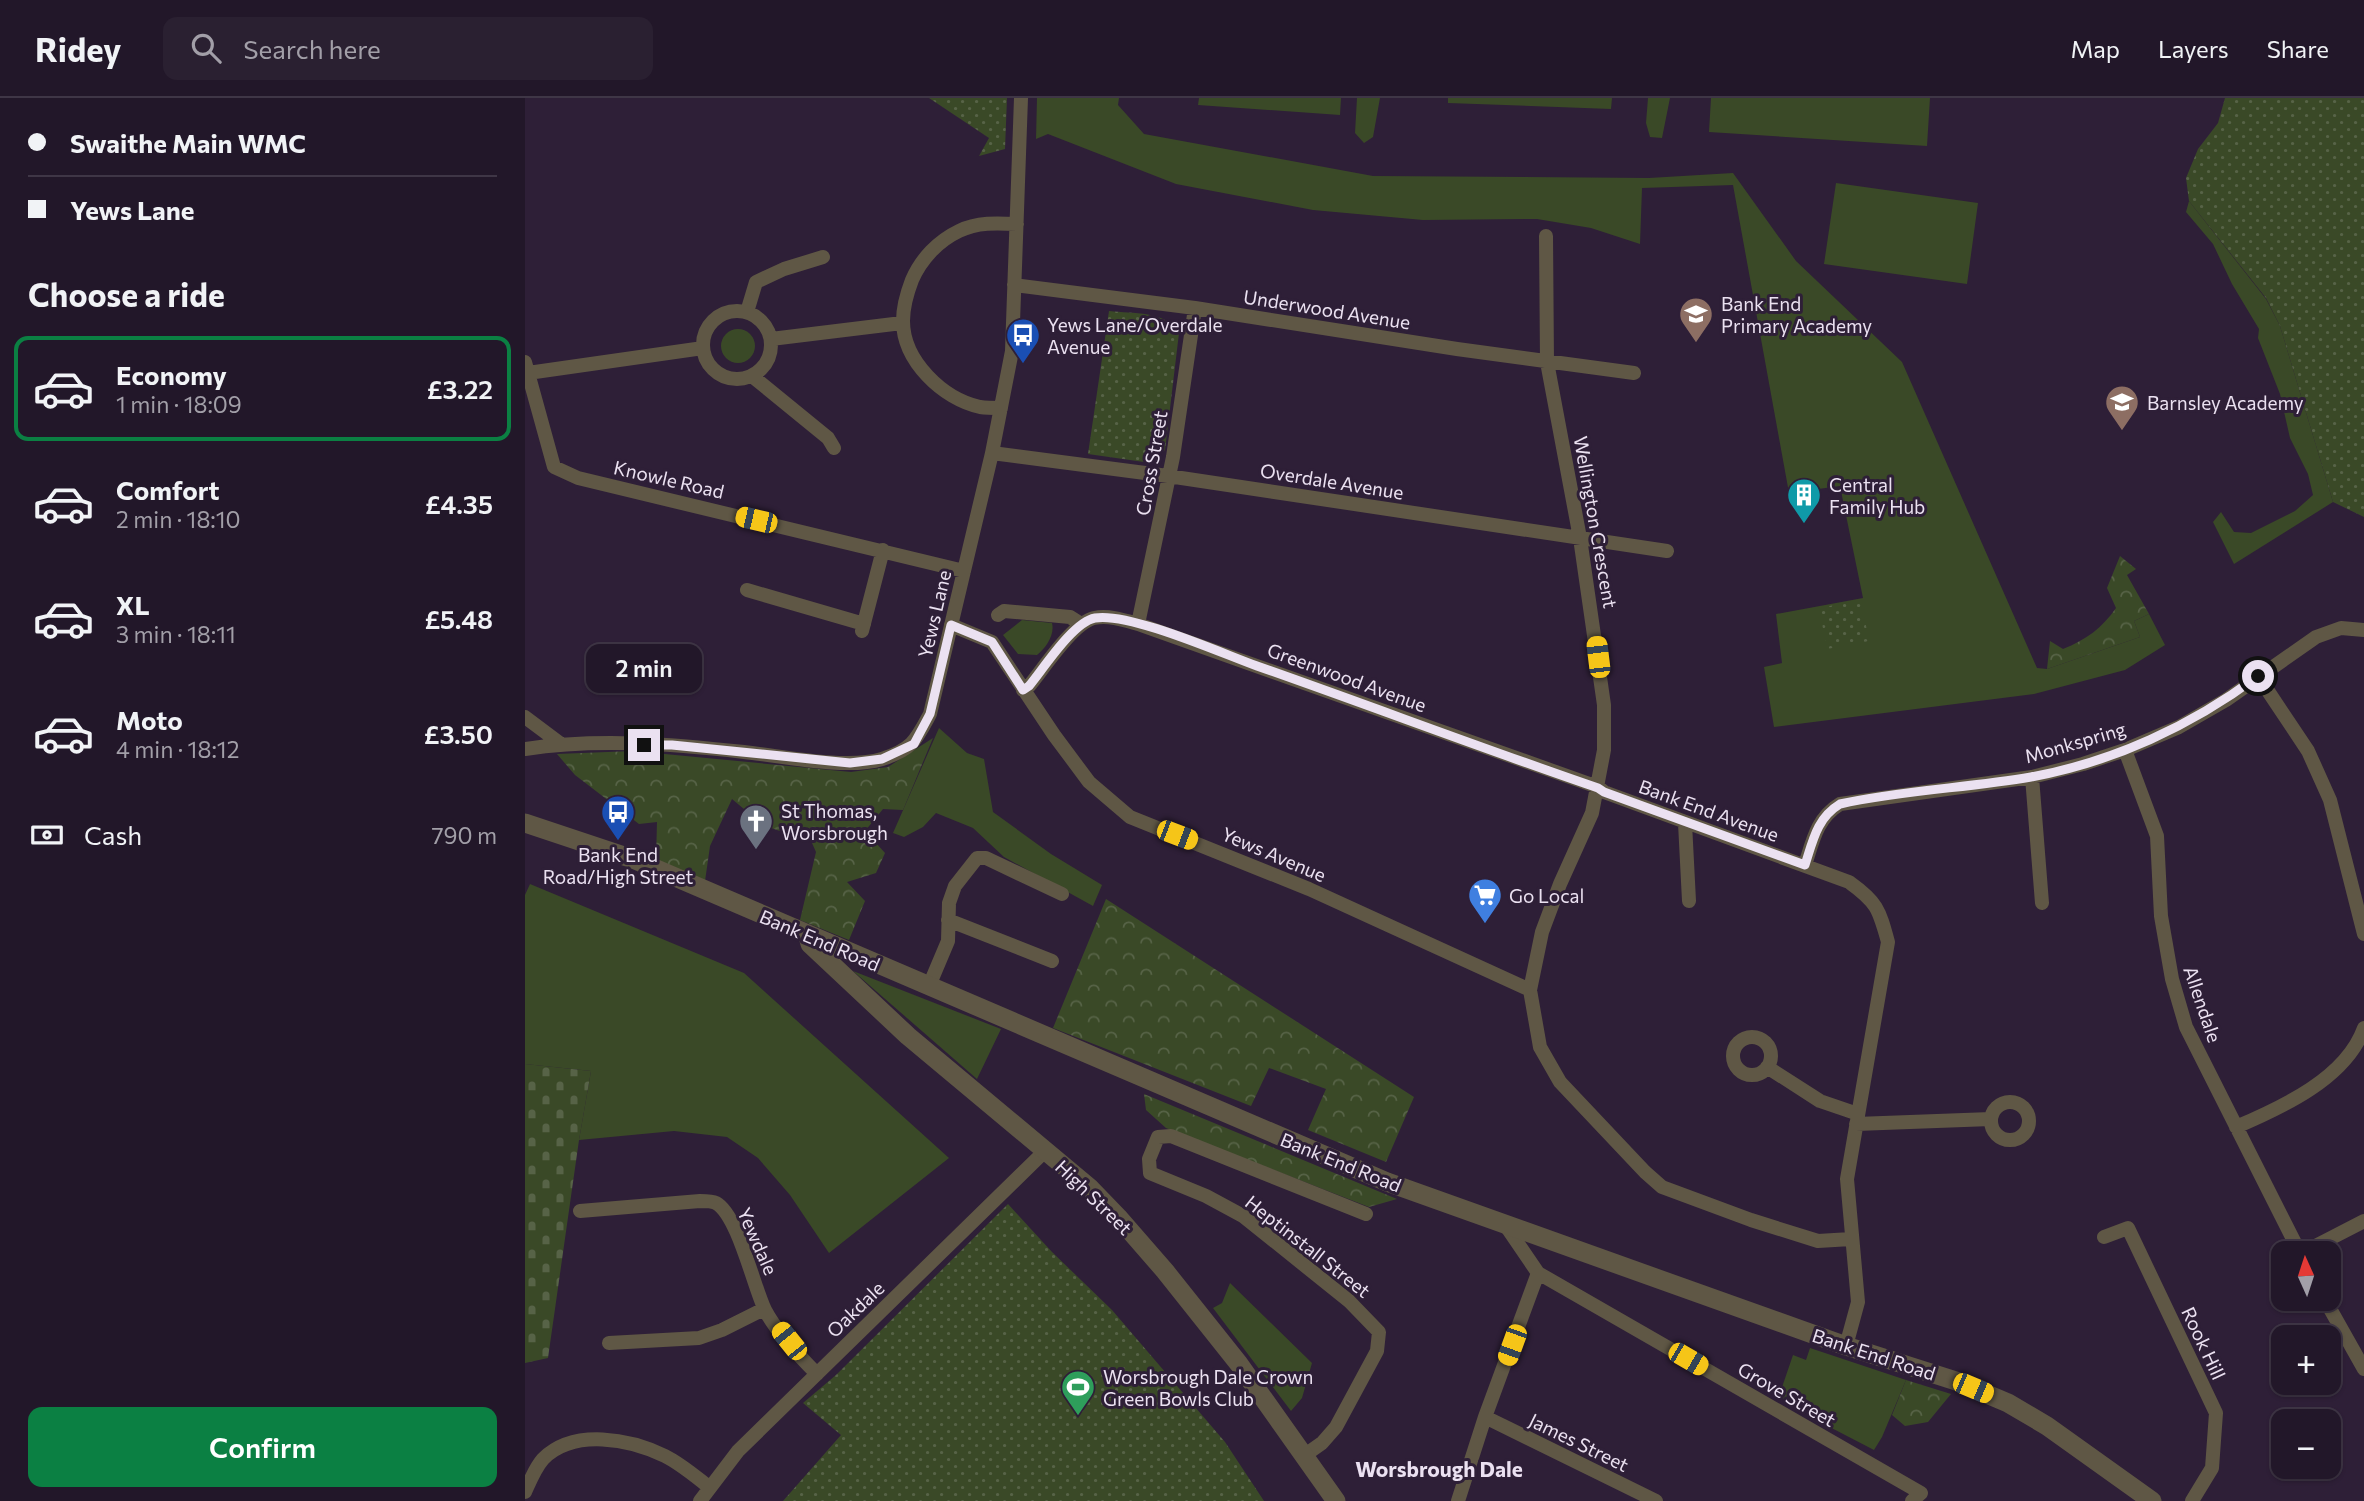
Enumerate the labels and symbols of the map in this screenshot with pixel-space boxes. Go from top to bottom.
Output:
street label: Underwood Avenue [1242,284,1412,334]
place label: Bank End Primary Academy [1721,292,1872,337]
school or university icon: Bank End Primary Academy [1677,295,1715,344]
place label: Yews Lane/Overdale Avenue [1047,313,1223,358]
bus stop icon: Yews Lane/Overdale Avenue [1004,316,1042,365]
school or university icon: Barnsley Academy [2103,383,2141,432]
place label: Barnsley Academy [2147,391,2304,414]
street label: Cross Street [1130,409,1172,517]
street label: Wellington Crescent [1570,434,1622,610]
street label: Knowle Road [611,455,727,503]
street label: Overdale Avenue [1259,458,1405,504]
place label: Central Family Hub [1829,473,1925,518]
building icon: Central Family Hub [1785,476,1823,525]
car [734,505,779,535]
street label: Yews Lane [913,568,955,660]
car [1586,635,1611,679]
street label: Greenwood Avenue [1264,638,1430,716]
callout: 2 min [586,644,702,692]
route start [2242,660,2274,692]
street label: Monkspring [2022,717,2128,767]
route end [628,729,660,761]
street label: Bank End Avenue [1636,774,1782,846]
bus stop icon: Bank End Road/High Street [599,793,637,842]
place label: St Thomas, Worsbrough [781,799,888,844]
church icon: St Thomas, Worsbrough [737,802,775,851]
car [1154,818,1201,852]
street label: Yews Avenue [1218,822,1330,886]
place label: Bank End Road/High Street [543,843,693,888]
supermarket icon: Go Local [1466,876,1504,925]
place label: Go Local [1509,884,1584,907]
street label: Bank End Road [757,904,883,976]
street label: Allendale [2179,963,2227,1045]
street label: Bank End Road [1277,1127,1405,1197]
street label: High Street [1051,1155,1137,1239]
street label: Heptinstall Street [1241,1190,1375,1302]
street label: Yewdale [733,1204,783,1278]
north arrow [2271,1241,2341,1311]
street label: Oakdale [821,1276,889,1342]
street label: Rook Hill [2177,1303,2231,1383]
car [768,1318,811,1364]
car [1495,1322,1530,1368]
street label: Bank End Road [1809,1323,1939,1385]
car [1665,1339,1712,1379]
street label: Grove Street [1734,1357,1840,1431]
place label: Worsbrough Dale Crown Green Bowls Club [1103,1365,1313,1410]
sports icon: Worsbrough Dale Crown Green Bowls Club [1059,1368,1097,1417]
car [1950,1370,1997,1406]
street label: James Street [1525,1408,1633,1476]
district label: Worsbrough Dale [1355,1456,1523,1481]

